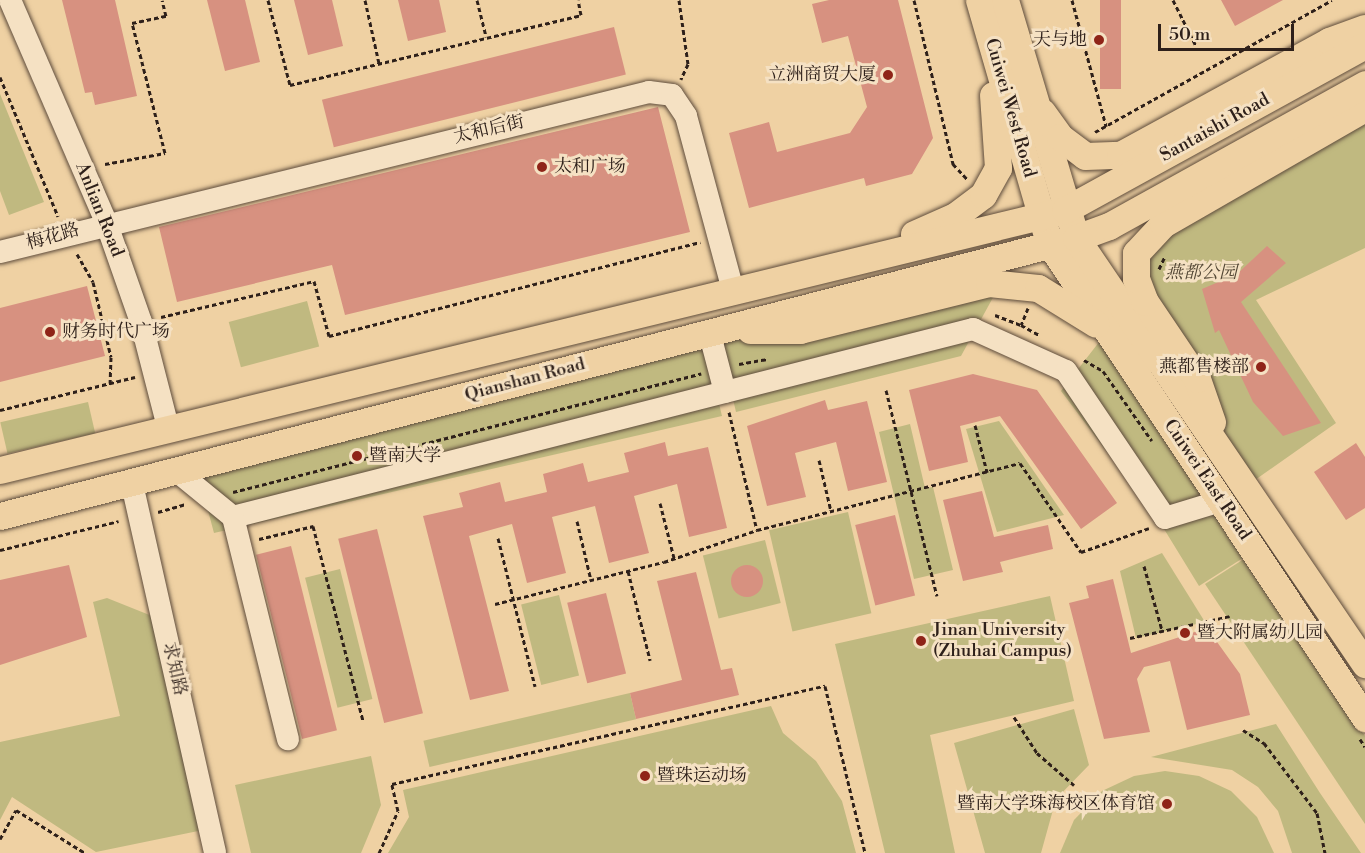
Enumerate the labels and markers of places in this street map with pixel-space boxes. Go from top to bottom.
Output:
place label: 天与地 [1033,29,1087,51]
marker: 天与地 [1092,33,1106,47]
place label: 立洲商贸大厦 [768,64,876,86]
marker: 立洲商贸大厦 [881,68,895,82]
place label: 太和广场 [554,156,626,178]
marker: 太和广场 [535,160,549,174]
place label: 财务时代广场 [62,321,170,343]
marker: 财务时代广场 [43,325,57,339]
place label: 燕都售楼部 [1159,356,1249,378]
marker: 燕都售楼部 [1254,360,1268,374]
place label: 暨南大学 [369,445,441,467]
marker: 暨南大学 [350,449,364,463]
place label: Jinan University (Zhuhai Campus) [933,620,1072,662]
place label: 暨大附属幼儿园 [1197,622,1323,644]
marker: 暨大附属幼儿园 [1178,626,1192,640]
marker: Jinan University (Zhuhai Campus) [914,634,928,648]
place label: 暨珠运动场 [657,765,747,787]
marker: 暨珠运动场 [638,769,652,783]
place label: 暨南大学珠海校区体育馆 [957,793,1155,815]
marker: 暨南大学珠海校区体育馆 [1160,797,1174,811]

